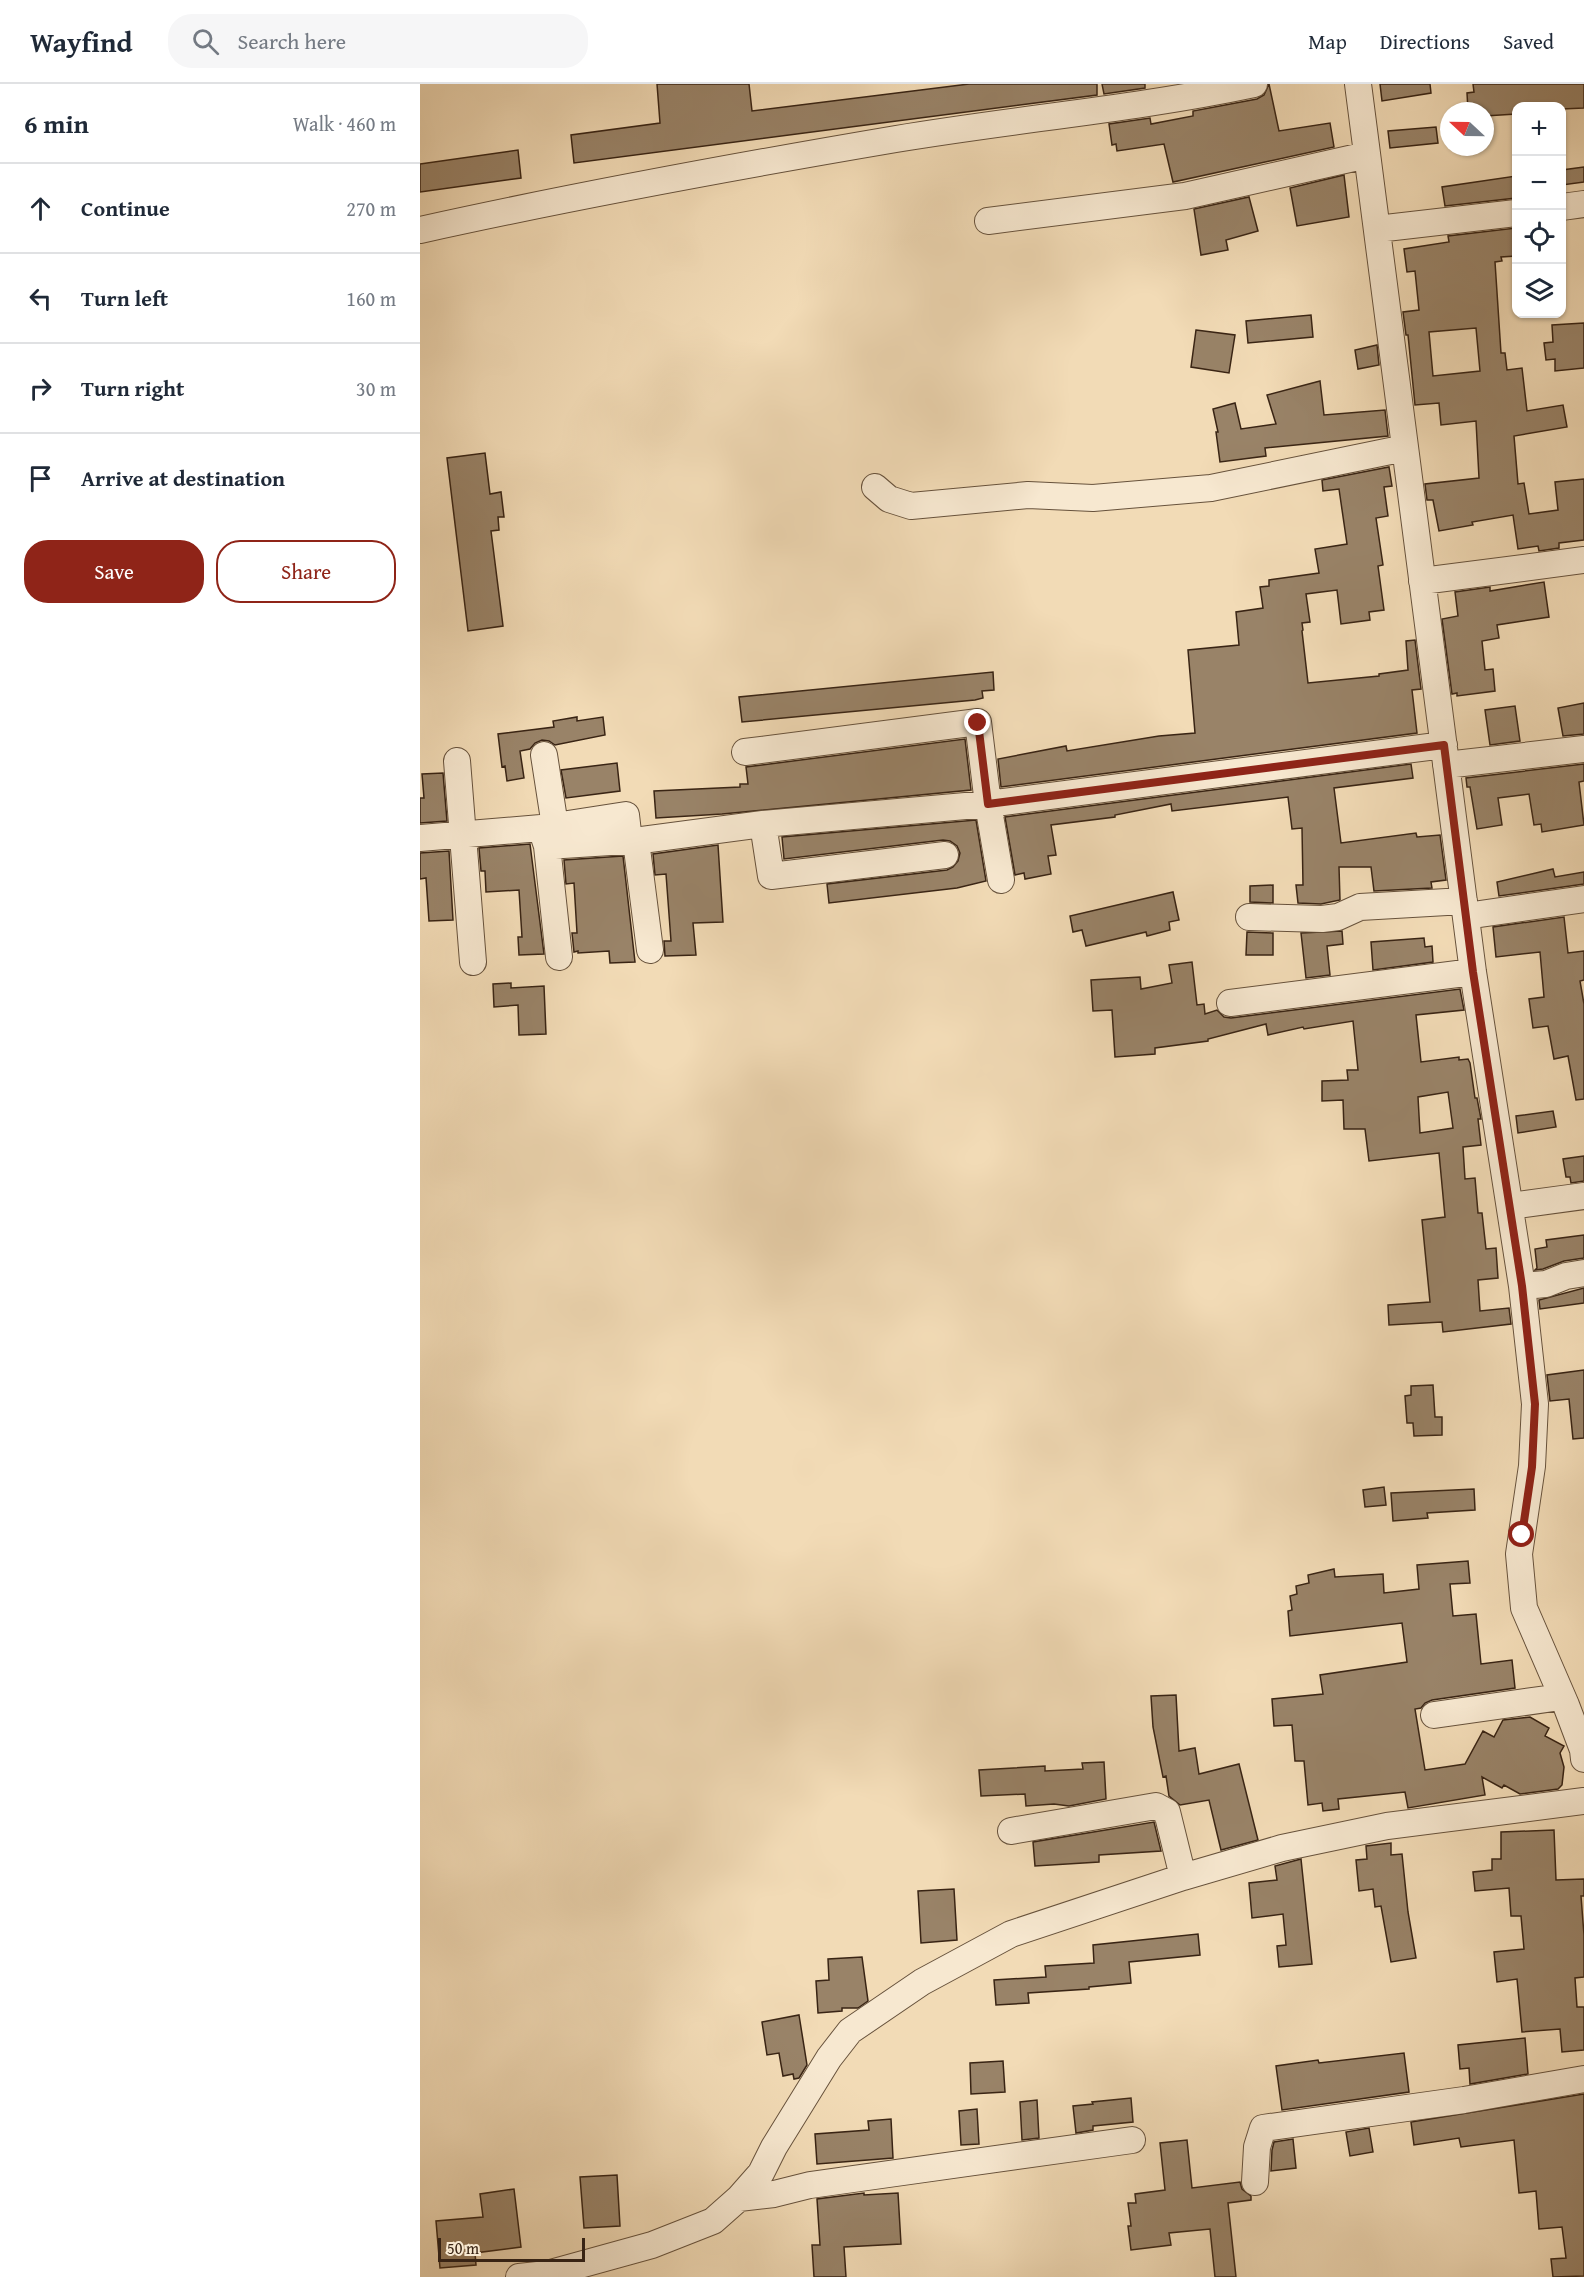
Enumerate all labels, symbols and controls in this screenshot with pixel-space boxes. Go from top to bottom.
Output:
search box [168,14,588,68]
text: Wayfind [30,21,132,62]
icon: search [189,25,222,58]
text: Search here [237,25,346,57]
text: Map [1308,26,1347,57]
text: Directions [1380,26,1470,57]
text: Saved [1503,26,1554,57]
north arrow [1440,102,1494,156]
map controls [1512,102,1566,318]
button: + [1512,102,1566,156]
text: 6 min [24,104,89,143]
text: Walk · 460 m [293,109,396,138]
button: − [1512,156,1566,210]
icon: ahead [24,192,57,225]
text: Continue [81,192,170,224]
text: 270 m [346,194,396,223]
button: locate [1512,210,1566,264]
button: layers [1512,264,1566,318]
icon: left [24,282,57,315]
text: Turn left [81,282,168,314]
text: 160 m [346,284,396,313]
icon: right [24,372,57,405]
text: Turn right [81,372,184,404]
text: 30 m [356,374,396,403]
icon: arrive [24,462,57,495]
text: Arrive at destination [81,462,285,494]
button: Save [24,540,204,603]
button: Share [216,540,396,603]
route end [964,709,990,735]
route start [1508,1521,1534,1547]
scale bar [438,2235,585,2262]
text: 50 m [447,2236,479,2260]

